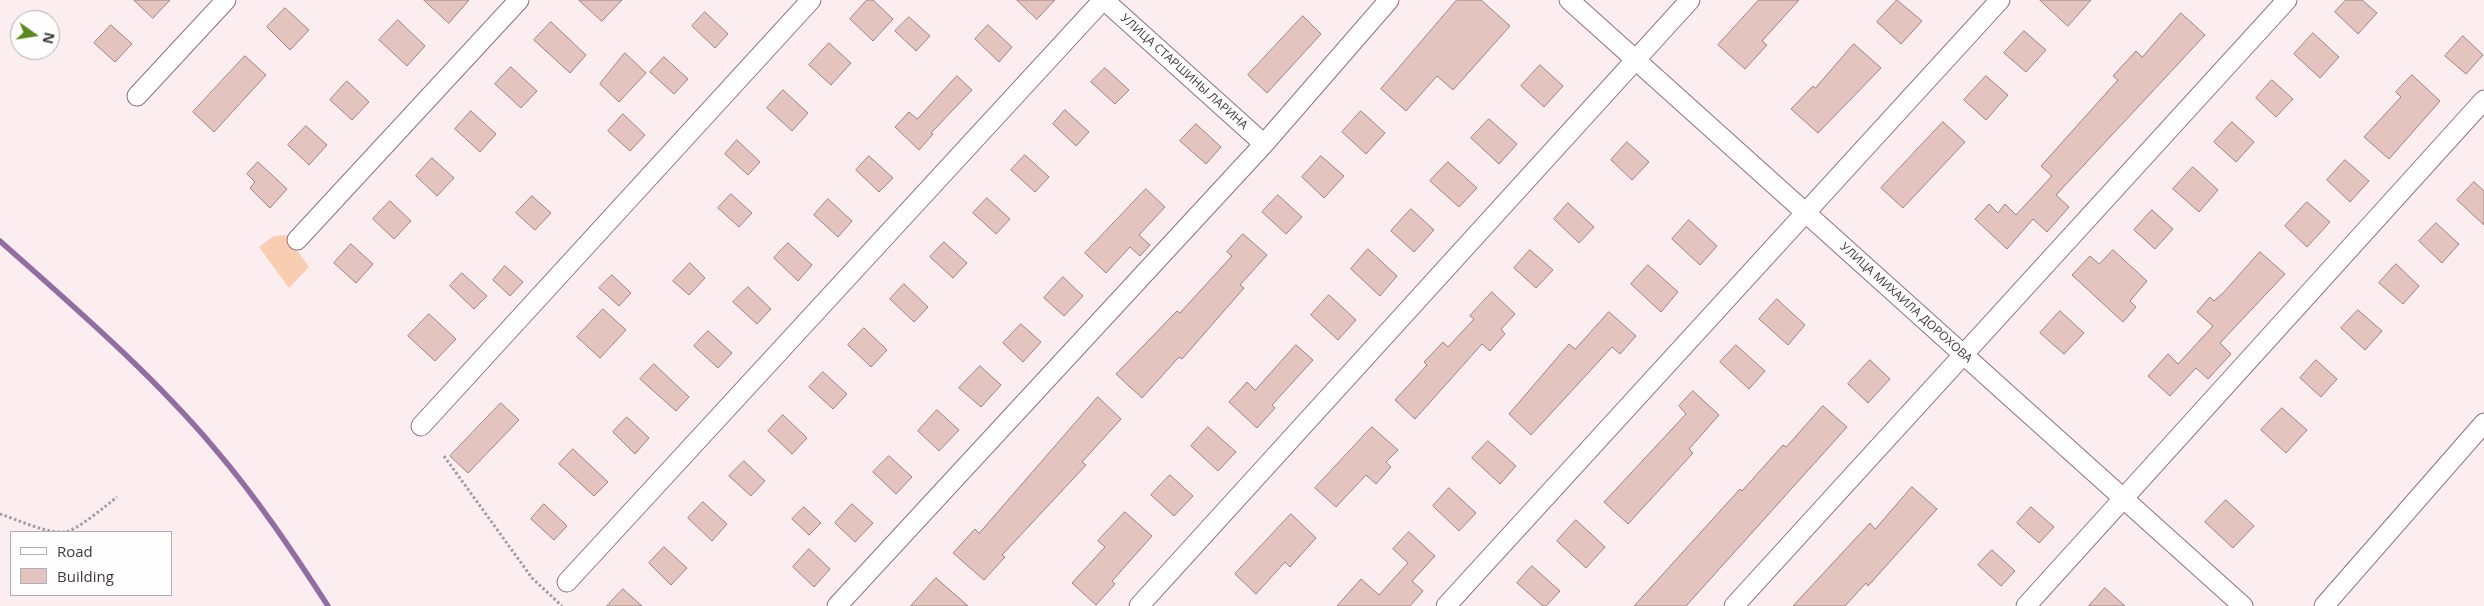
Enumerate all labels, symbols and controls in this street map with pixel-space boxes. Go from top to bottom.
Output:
north arrow [10,10,60,60]
street label: УЛИЦА СТАРШИНЫ ЛАРИНА [1118,11,1250,133]
text: N [39,31,60,46]
street label: УЛИЦА МИХАИЛА ДОРОХОВА [1837,240,1975,366]
legend [10,531,172,596]
text: Road [57,541,93,561]
text: Building [57,566,114,586]

